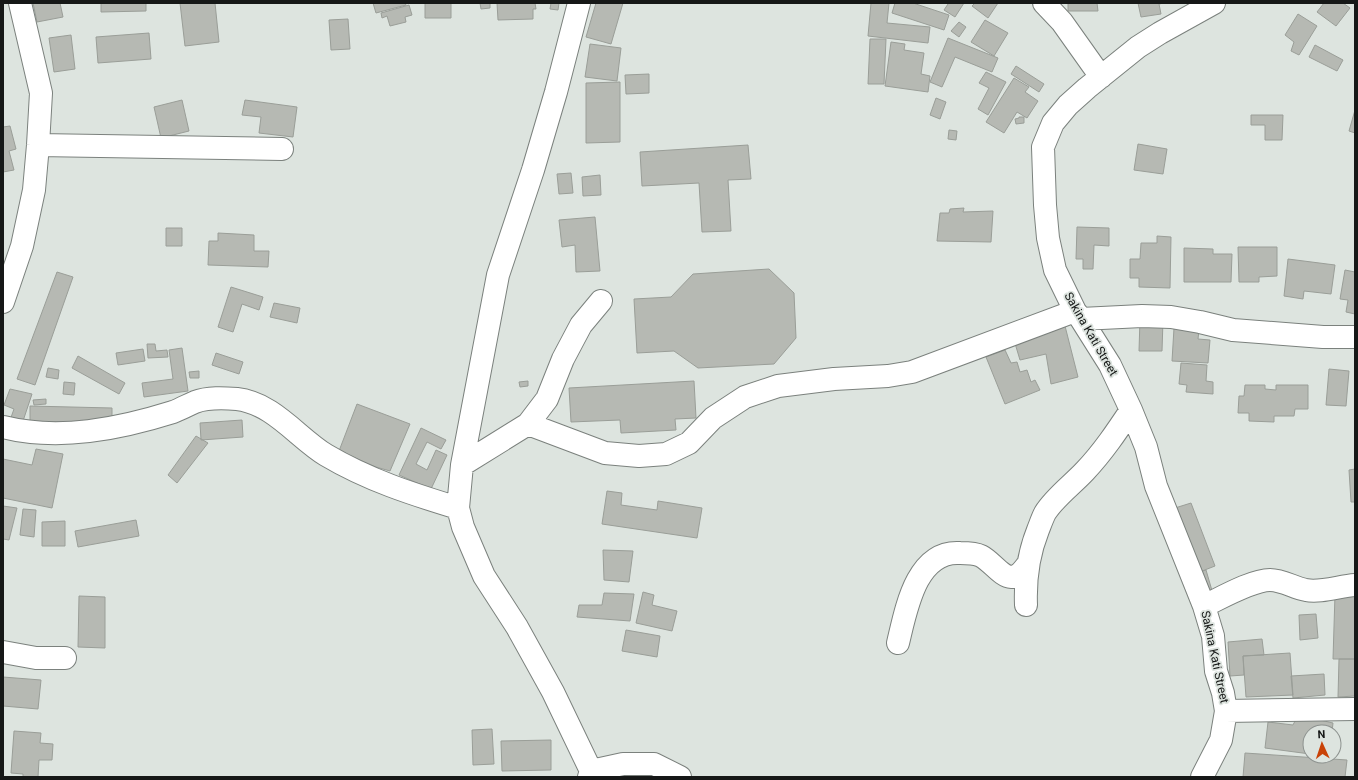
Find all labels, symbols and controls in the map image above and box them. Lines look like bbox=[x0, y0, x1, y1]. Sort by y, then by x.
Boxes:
street label: Sakina Kati Street bbox=[1061, 290, 1121, 378]
street label: Sakina Kati Street bbox=[1198, 609, 1232, 705]
north arrow bbox=[1302, 724, 1342, 764]
text: N bbox=[1317, 728, 1326, 741]

